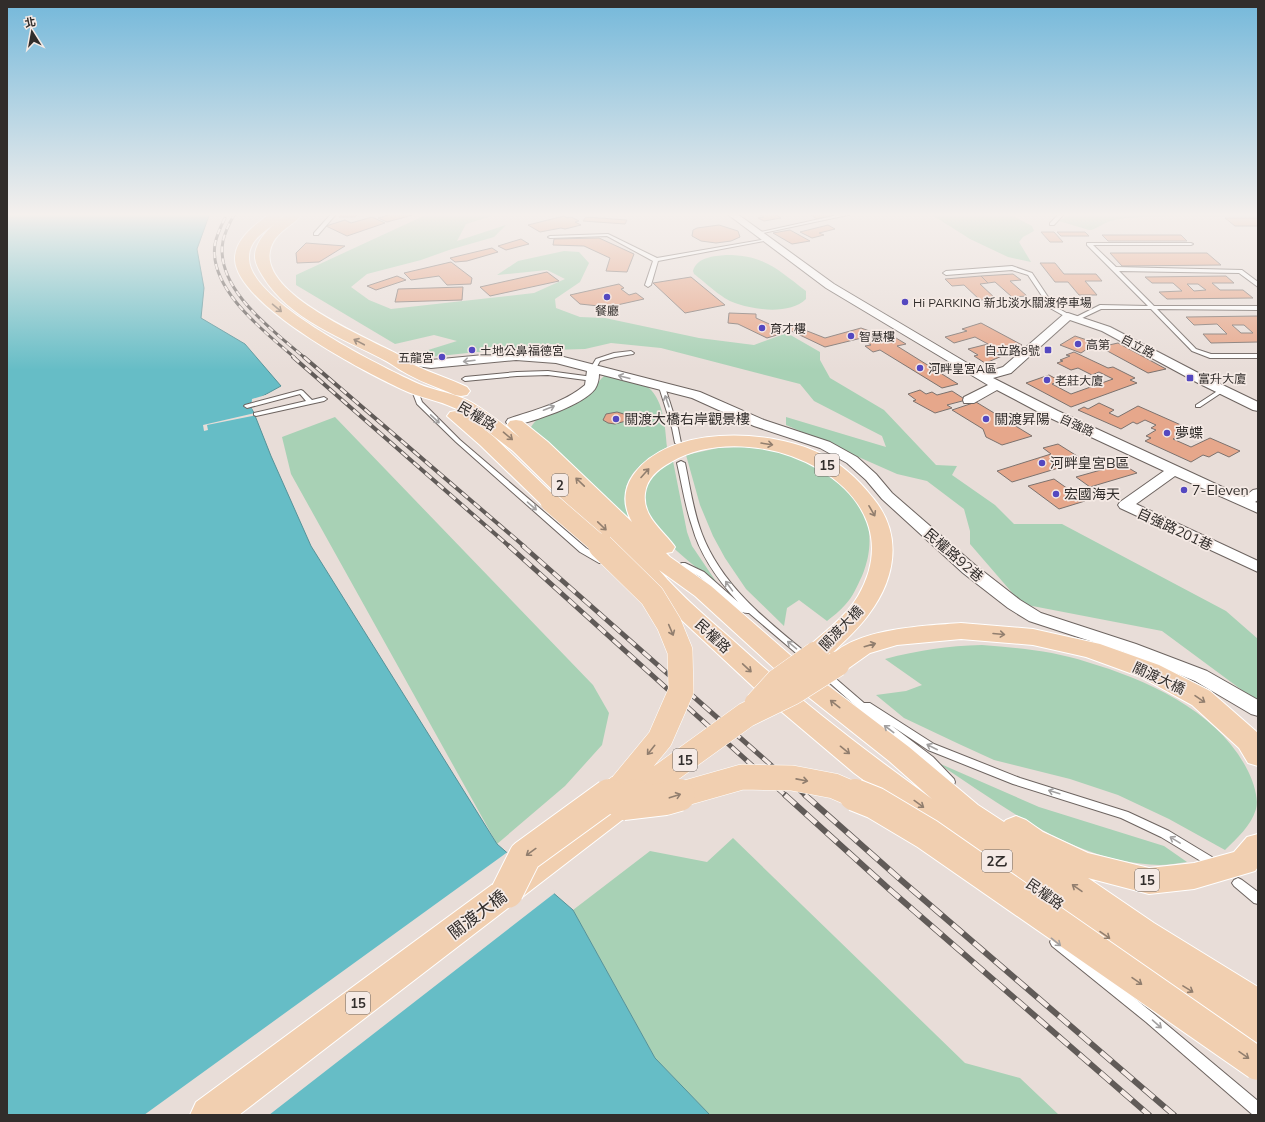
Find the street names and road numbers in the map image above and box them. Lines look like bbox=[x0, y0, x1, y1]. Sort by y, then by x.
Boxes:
street label: 自立路 bbox=[1119, 331, 1157, 361]
street label: 民權路 bbox=[454, 397, 500, 435]
street label: 自強路 bbox=[1058, 411, 1096, 439]
road number: 15 bbox=[815, 454, 839, 476]
road number: 2 bbox=[552, 474, 568, 496]
street label: 自強路201巷 bbox=[1134, 504, 1216, 554]
street label: 民權路92巷 bbox=[921, 524, 987, 586]
street label: 關渡大橋 bbox=[815, 602, 867, 654]
street label: 民權路 bbox=[692, 615, 734, 657]
street label: 關渡大橋 bbox=[1130, 658, 1188, 698]
road number: 15 bbox=[673, 749, 697, 771]
road number: 2乙 bbox=[982, 850, 1012, 872]
road number: 15 bbox=[1135, 869, 1159, 891]
street label: 民權路 bbox=[1023, 875, 1067, 913]
street label: 關渡大橋 bbox=[444, 885, 510, 943]
road number: 15 bbox=[346, 992, 370, 1014]

